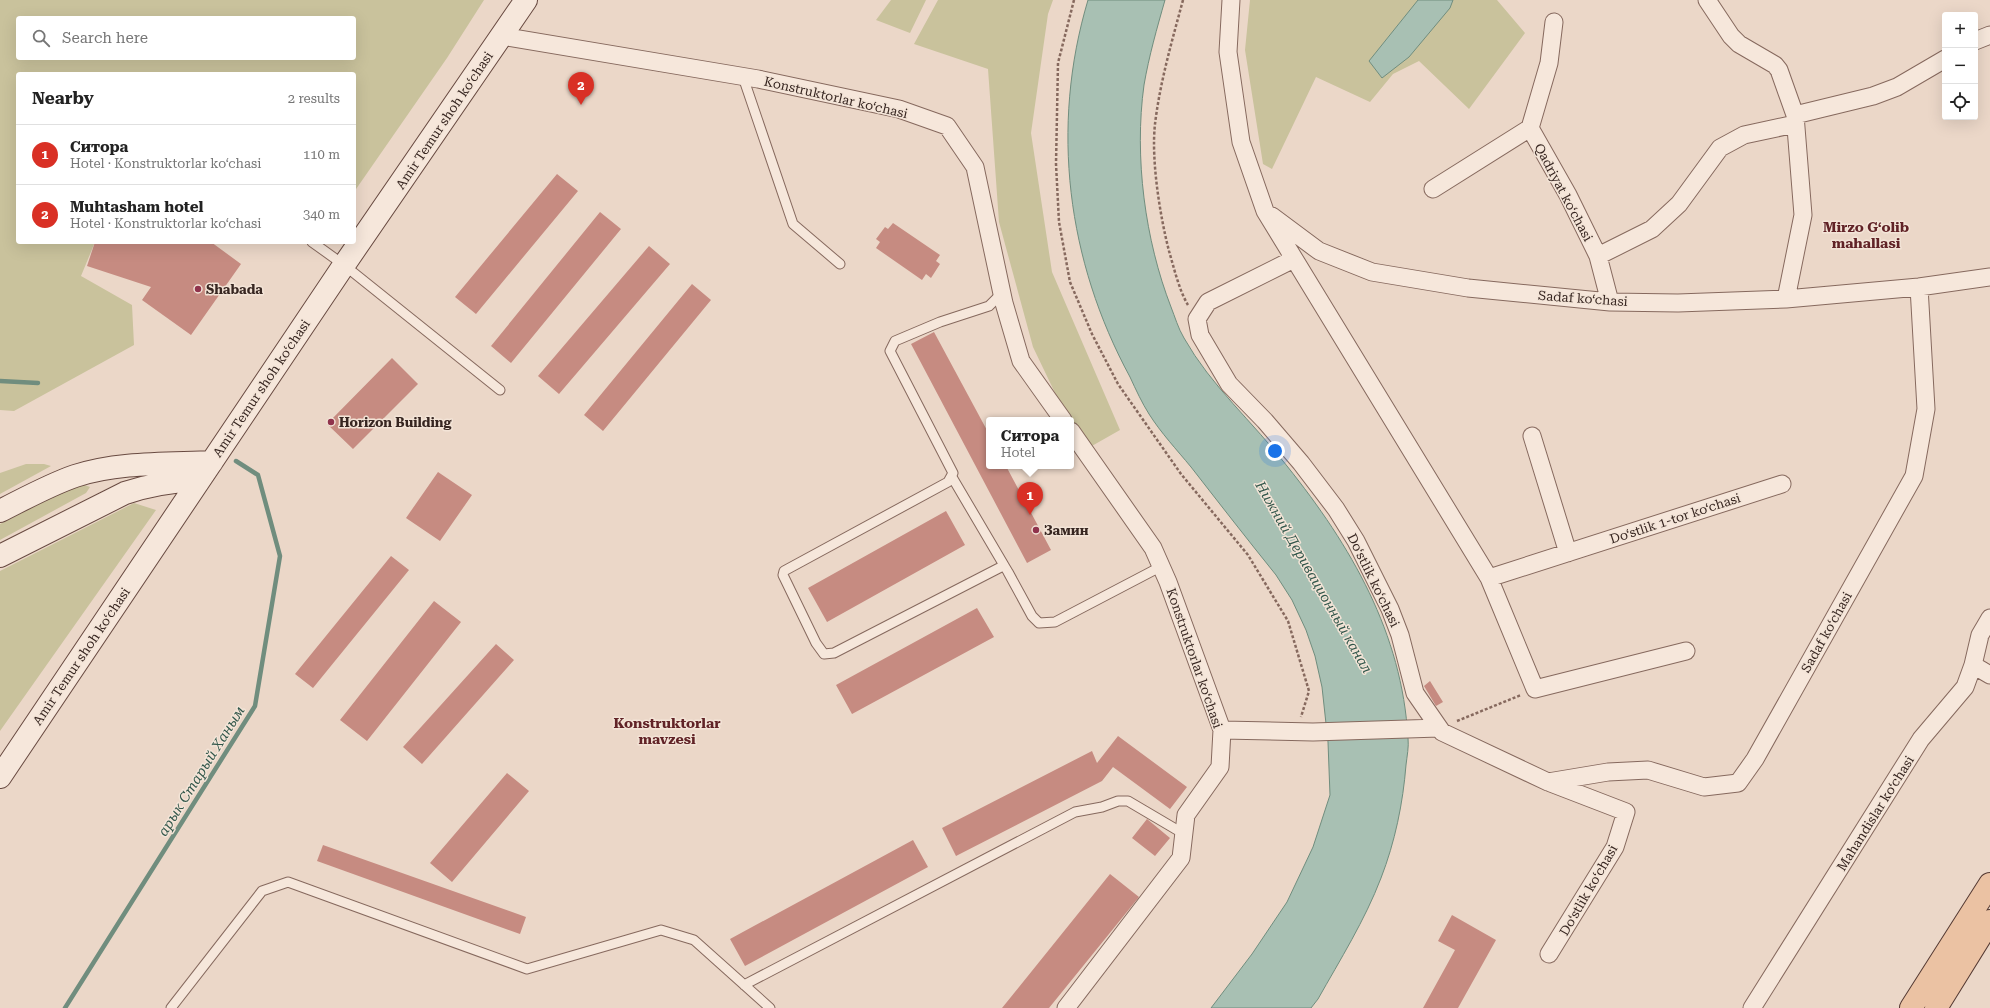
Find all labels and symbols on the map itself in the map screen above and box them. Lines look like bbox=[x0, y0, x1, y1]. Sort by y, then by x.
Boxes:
street label: Amir Temur shoh ko‘chasi bbox=[393, 49, 496, 192]
pin: 2 bbox=[568, 72, 594, 105]
street label: Konstruktorlar ko‘chasi bbox=[763, 74, 909, 121]
street label: Qadriyat ko‘chasi bbox=[1531, 141, 1596, 244]
district label: Mirzo Gʻolib mahallasi bbox=[1823, 219, 1909, 251]
place label: Shabada bbox=[206, 282, 263, 297]
marker: Shabada bbox=[193, 284, 203, 294]
street label: Sadaf ko‘chasi bbox=[1538, 288, 1628, 309]
street label: Amir Temur shoh ko‘chasi bbox=[210, 317, 313, 460]
place label: Horizon Building bbox=[339, 415, 452, 430]
marker: Horizon Building bbox=[326, 417, 336, 427]
your location bbox=[1265, 441, 1285, 461]
water label: Нижний Деривационный канал bbox=[1252, 477, 1376, 676]
pin: 1 bbox=[1017, 482, 1043, 515]
street label: Do‘stlik 1-tor ko‘chasi bbox=[1608, 490, 1742, 547]
place label: Замин bbox=[1044, 523, 1089, 538]
marker: Замин bbox=[1031, 525, 1041, 535]
street label: Do‘stlik ko‘chasi bbox=[1344, 531, 1403, 629]
street label: Amir Temur shoh ko‘chasi bbox=[30, 585, 133, 728]
street label: Konstruktorlar ko‘chasi bbox=[1163, 586, 1226, 730]
street label: Sadaf ko‘chasi bbox=[1798, 589, 1855, 675]
water label: арык Старый Ханым bbox=[154, 703, 248, 839]
district label: Konstruktorlar mavzesi bbox=[613, 715, 721, 747]
street label: Mahandislar ko‘chasi bbox=[1834, 753, 1917, 873]
street label: Do‘stlik ko‘chasi bbox=[1556, 842, 1620, 938]

